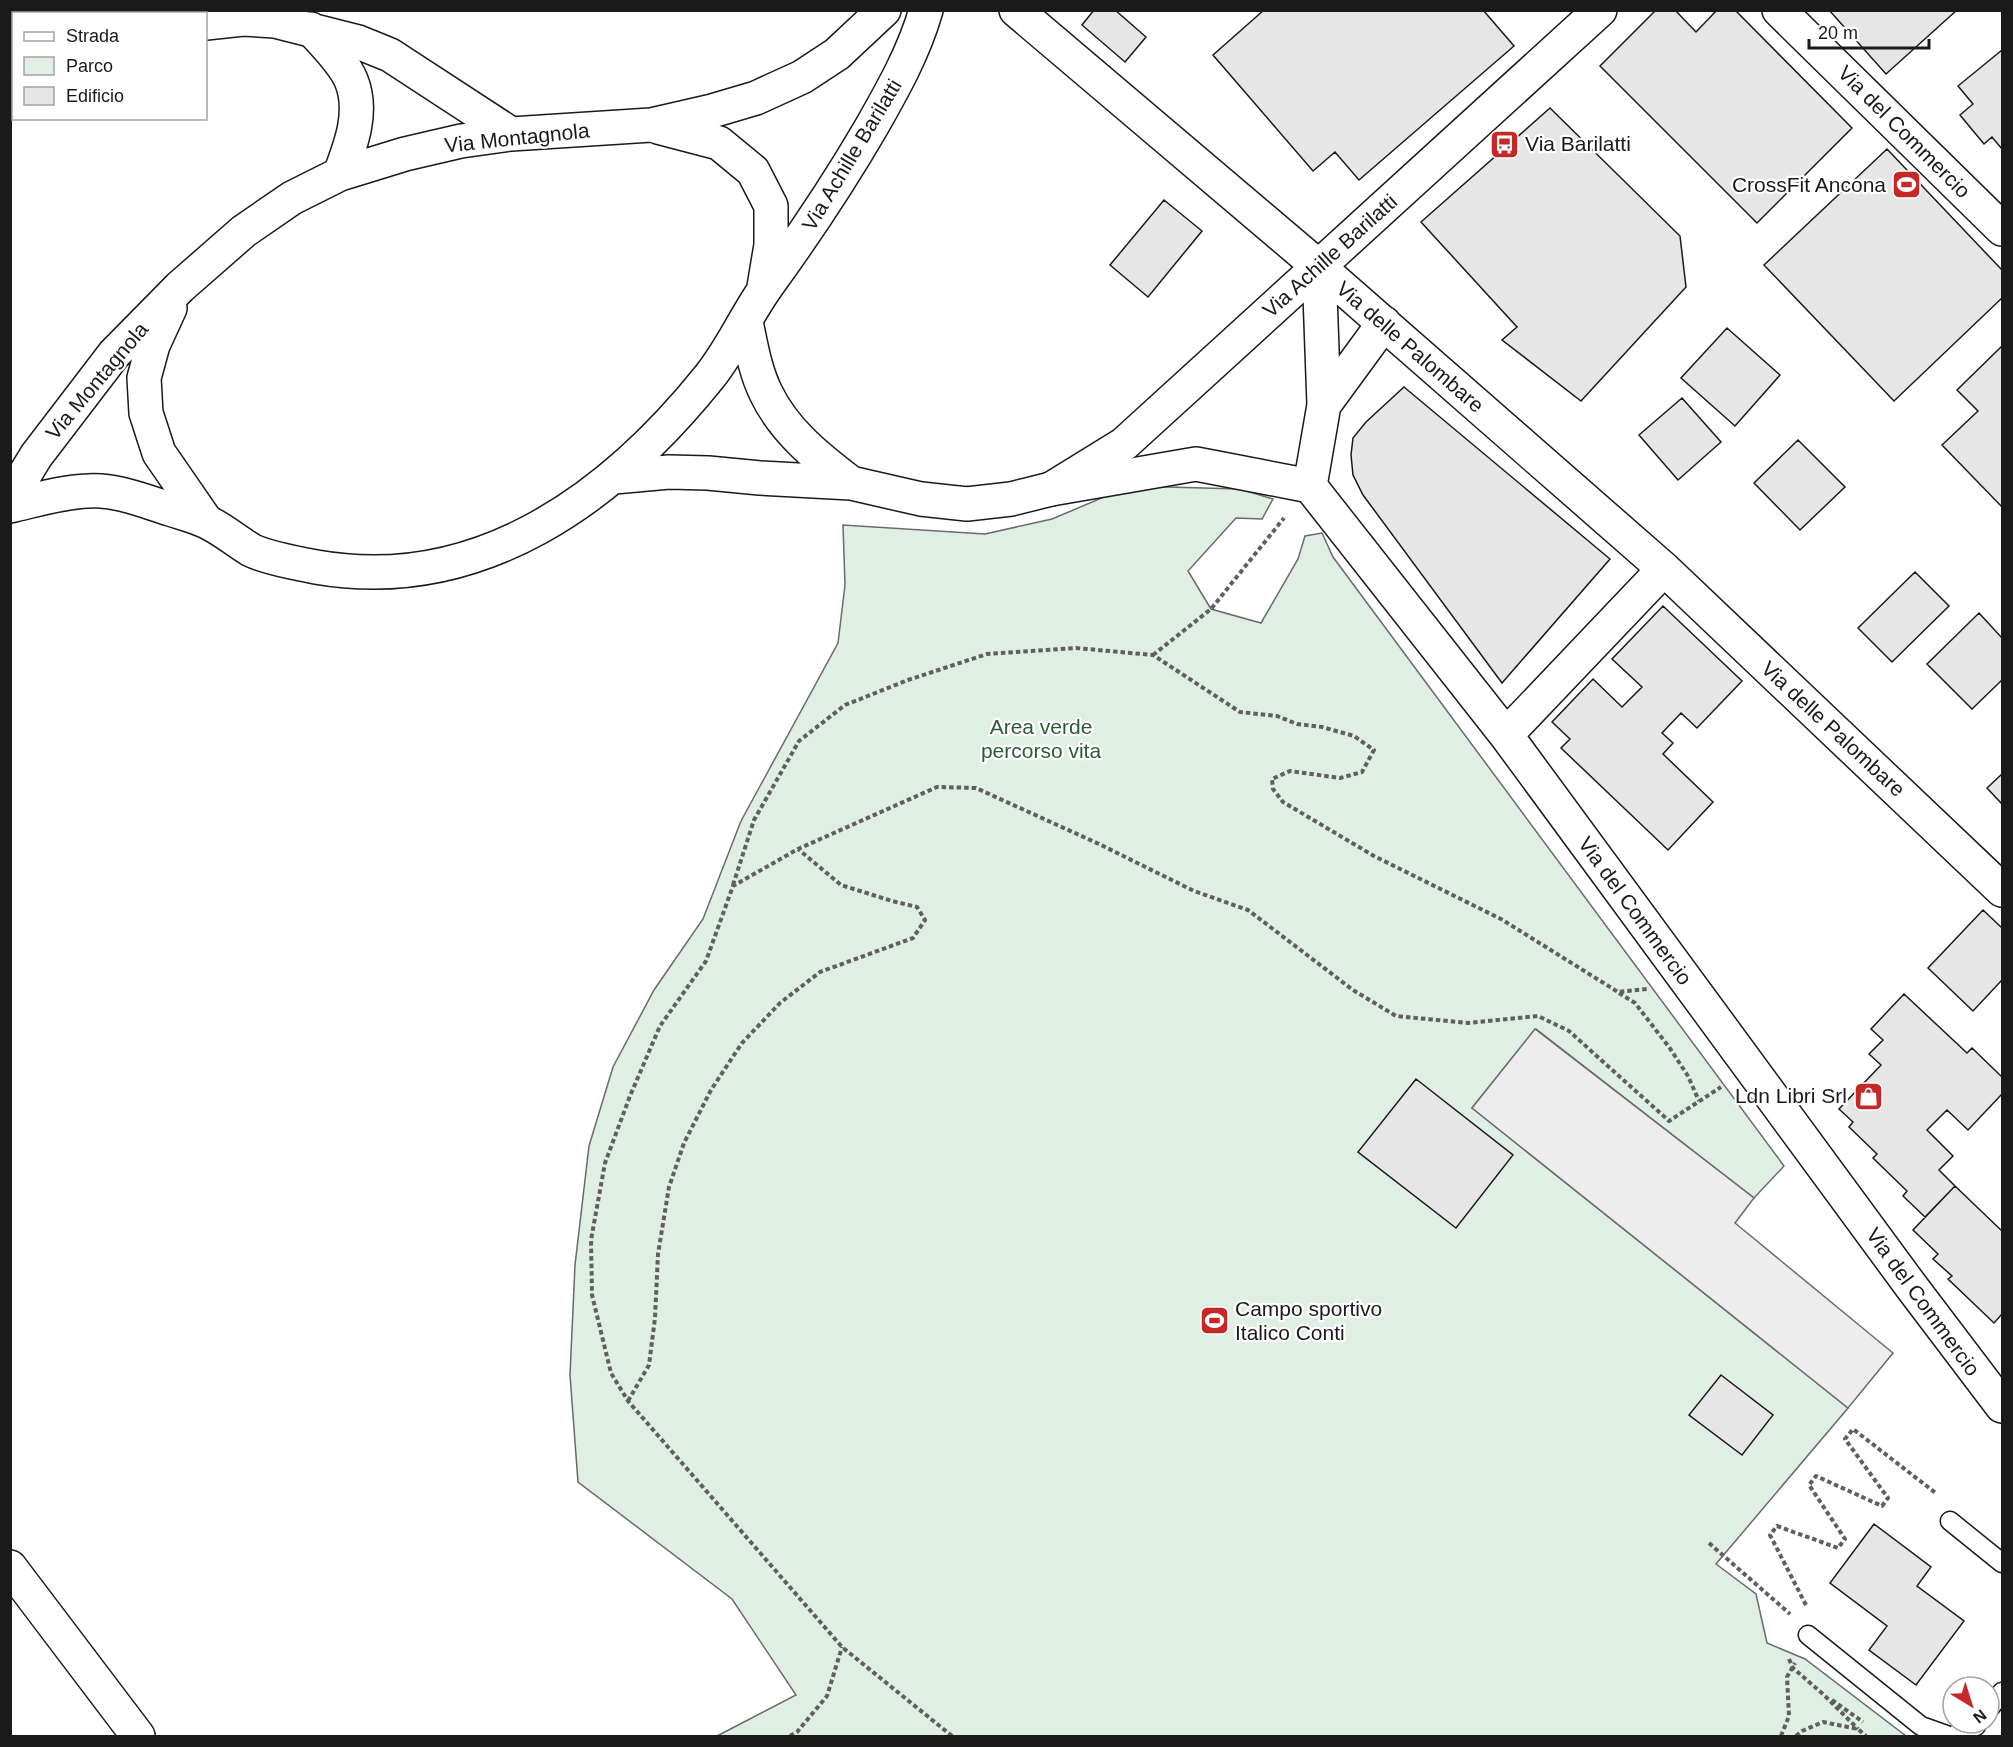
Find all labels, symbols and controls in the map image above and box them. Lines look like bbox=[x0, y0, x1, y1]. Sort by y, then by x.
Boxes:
legend bbox=[12, 12, 207, 120]
scale bar bbox=[1809, 12, 1929, 50]
text: 20 m bbox=[1818, 23, 1858, 43]
text: Strada bbox=[66, 26, 120, 46]
text: Parco bbox=[66, 56, 113, 76]
street label: Via del Commercio bbox=[1834, 61, 1975, 202]
street label: Via Achille Barilatti bbox=[797, 75, 906, 235]
text: Edificio bbox=[66, 86, 124, 106]
street label: Via Montagnola bbox=[443, 118, 591, 157]
bus stop icon: Via Barilatti bbox=[1488, 128, 1520, 160]
place label: Via Barilatti bbox=[1525, 132, 1631, 155]
sports icon: CrossFit Ancona bbox=[1891, 169, 1923, 201]
place label: CrossFit Ancona bbox=[1732, 173, 1886, 196]
street label: Via Achille Barilatti bbox=[1258, 189, 1401, 322]
street label: Via delle Palombare bbox=[1332, 276, 1489, 417]
street label: Via Montagnola bbox=[41, 317, 152, 444]
street label: Via delle Palombare bbox=[1757, 656, 1910, 801]
park label: Area verde percorso vita bbox=[981, 715, 1101, 762]
street label: Via del Commercio bbox=[1574, 832, 1697, 989]
shop icon: Ldn Libri Srl bbox=[1852, 1080, 1884, 1112]
place label: Ldn Libri Srl bbox=[1735, 1084, 1847, 1107]
street label: Via del Commercio bbox=[1862, 1223, 1985, 1380]
place label: Campo sportivo Italico Conti bbox=[1235, 1297, 1382, 1344]
sports icon: Campo sportivo Italico Conti bbox=[1198, 1305, 1230, 1337]
north arrow bbox=[1941, 1675, 2001, 1735]
text: N bbox=[1970, 1706, 1990, 1727]

